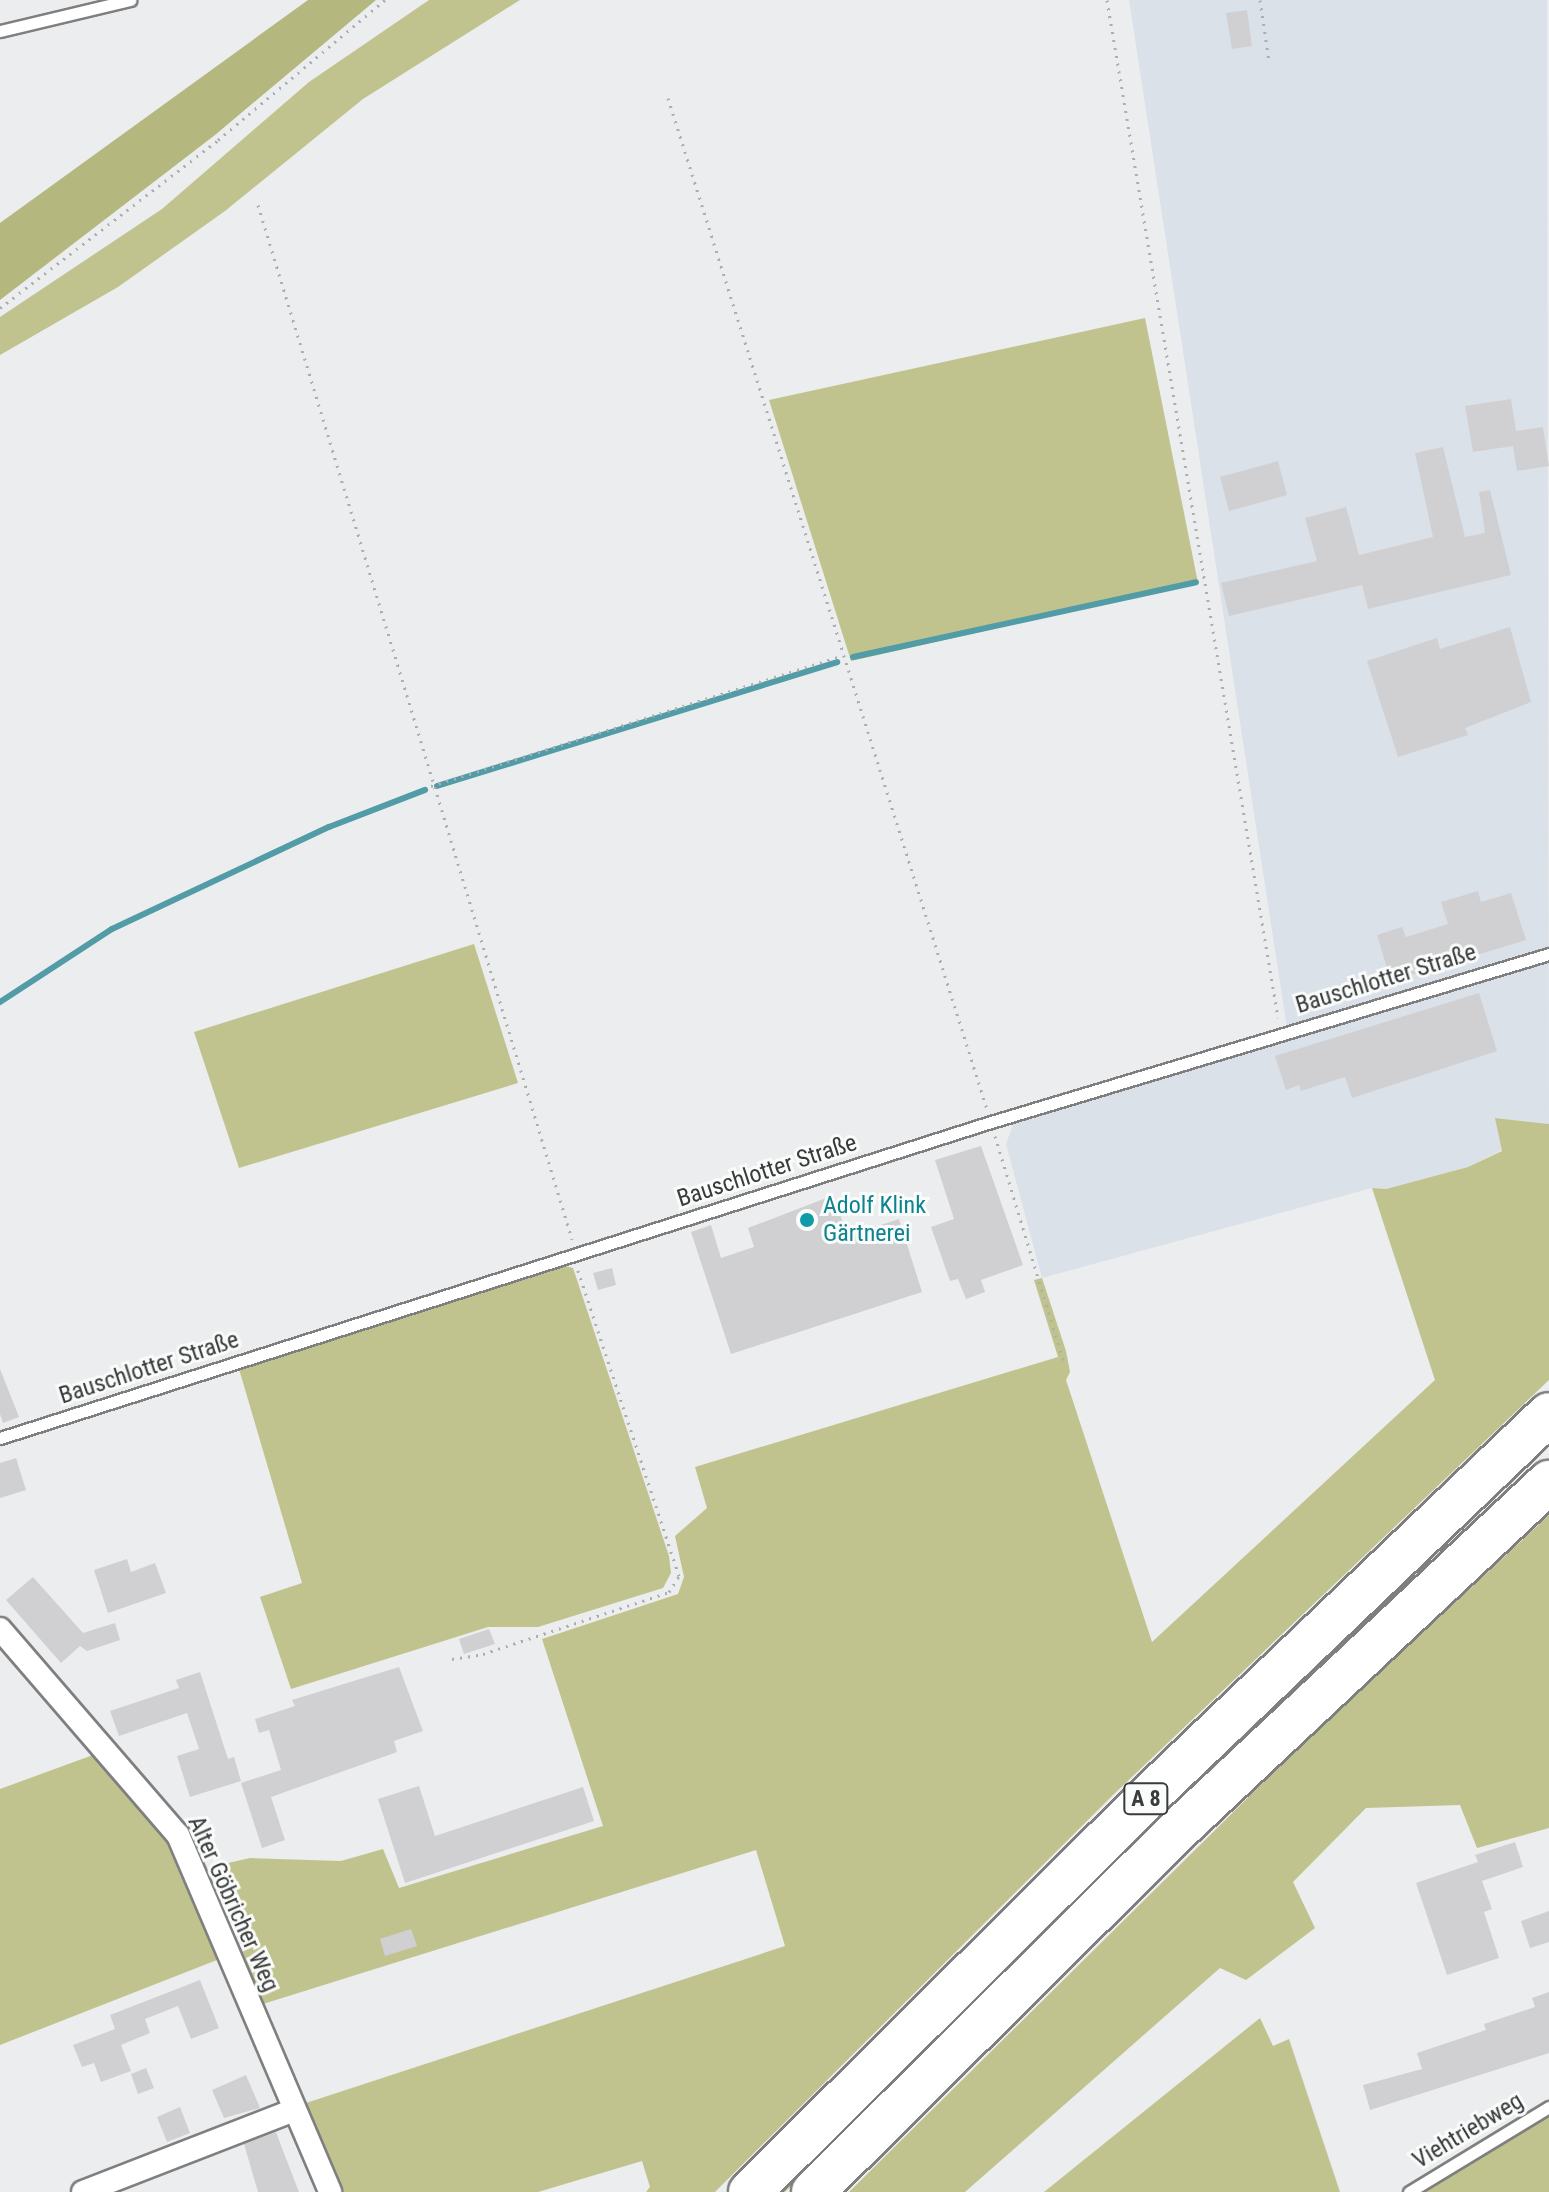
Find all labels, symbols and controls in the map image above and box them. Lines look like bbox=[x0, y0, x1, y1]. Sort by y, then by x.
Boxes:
street label: Bauschlotter Straße bbox=[1292, 938, 1480, 1020]
street label: Bauschlotter Straße bbox=[673, 1128, 861, 1214]
place label: Adolf Klink Gärtnerei bbox=[823, 1192, 926, 1248]
marker: Adolf Klink Gärtnerei bbox=[798, 1211, 816, 1229]
street label: Bauschlotter Straße bbox=[55, 1325, 243, 1411]
road number: A 8 bbox=[1122, 1781, 1170, 1817]
street label: Alter Göbricher Weg bbox=[181, 1812, 285, 1996]
street label: Viehtriebweg bbox=[1408, 2087, 1528, 2175]

